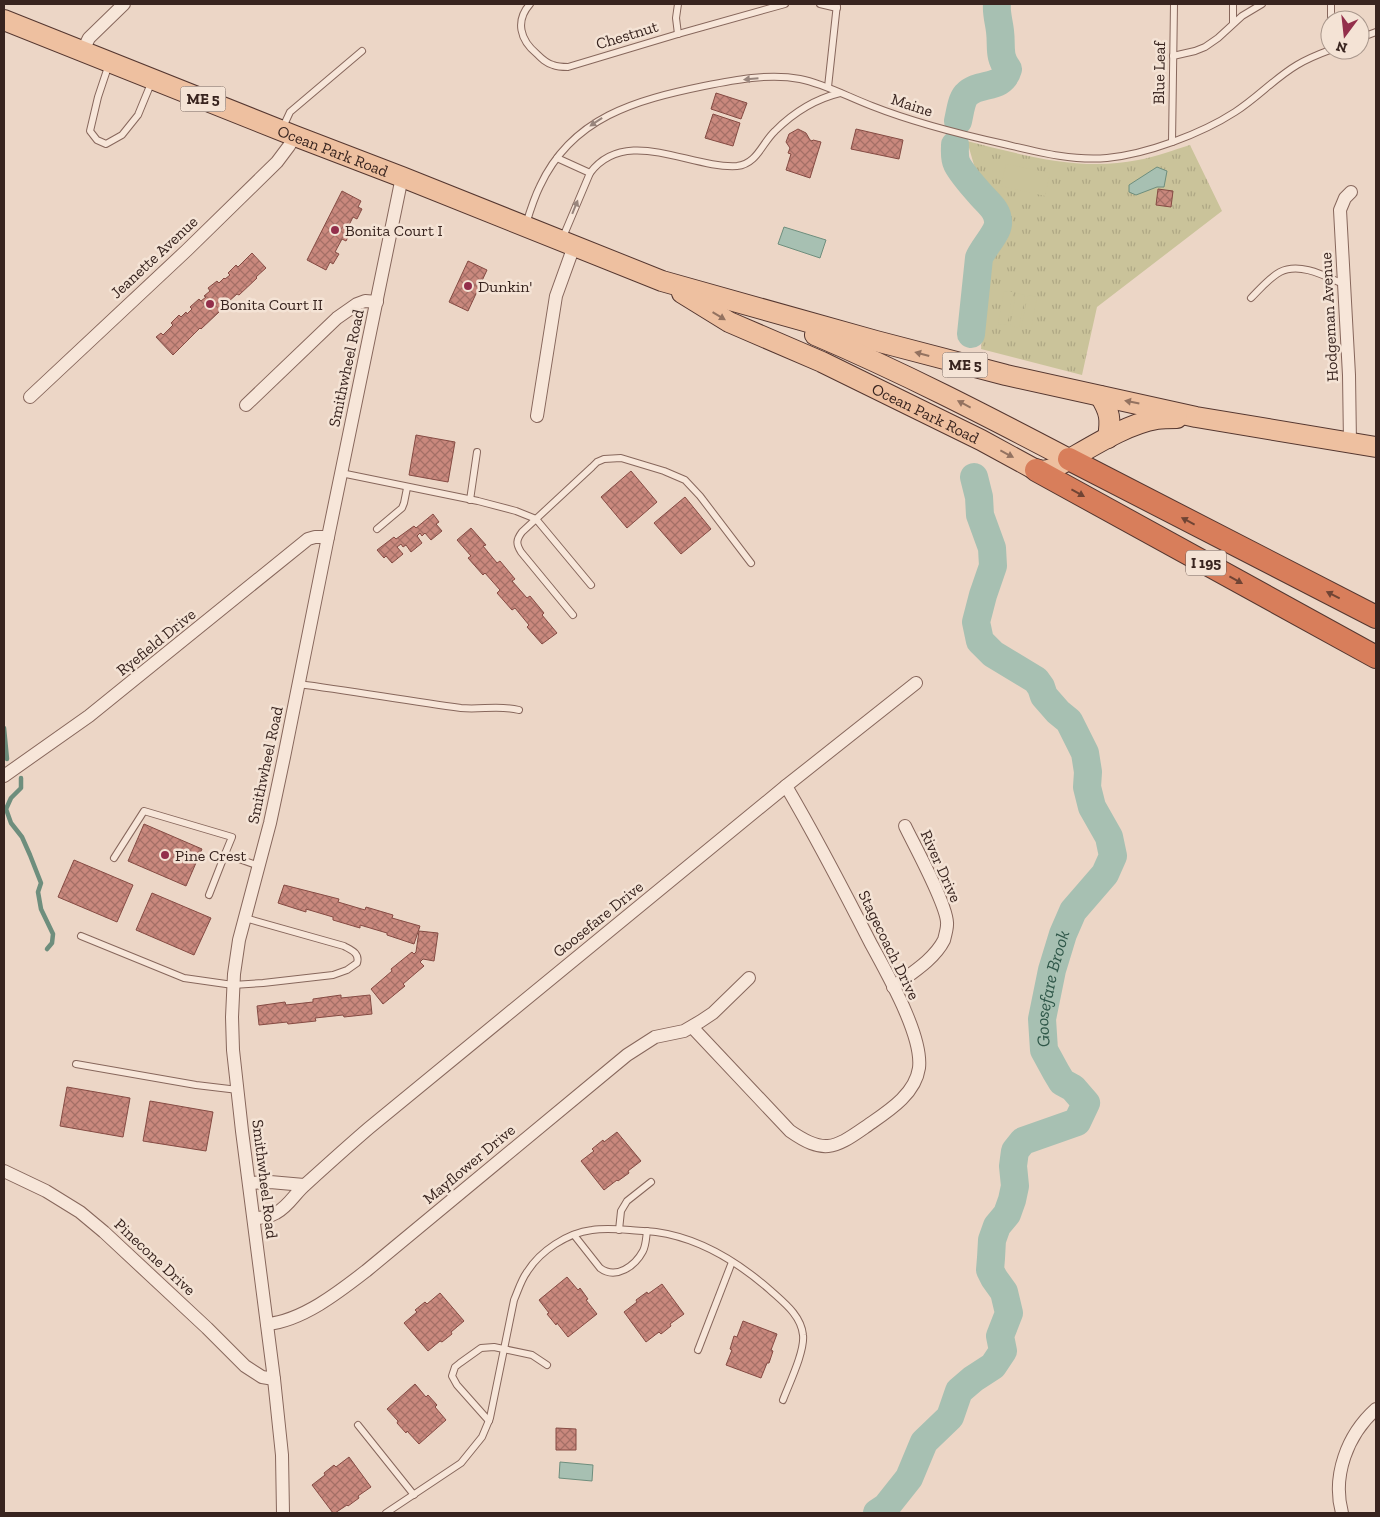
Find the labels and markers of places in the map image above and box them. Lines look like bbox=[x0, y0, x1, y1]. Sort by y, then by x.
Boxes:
place label: Bonita Court I bbox=[345, 221, 443, 240]
marker: Bonita Court I bbox=[329, 224, 341, 236]
place label: Dunkin' bbox=[478, 277, 532, 296]
marker: Dunkin' bbox=[462, 280, 474, 292]
place label: Bonita Court II bbox=[220, 295, 323, 314]
marker: Bonita Court II bbox=[204, 298, 216, 310]
place label: Pine Crest bbox=[175, 846, 247, 865]
marker: Pine Crest bbox=[159, 849, 171, 861]

